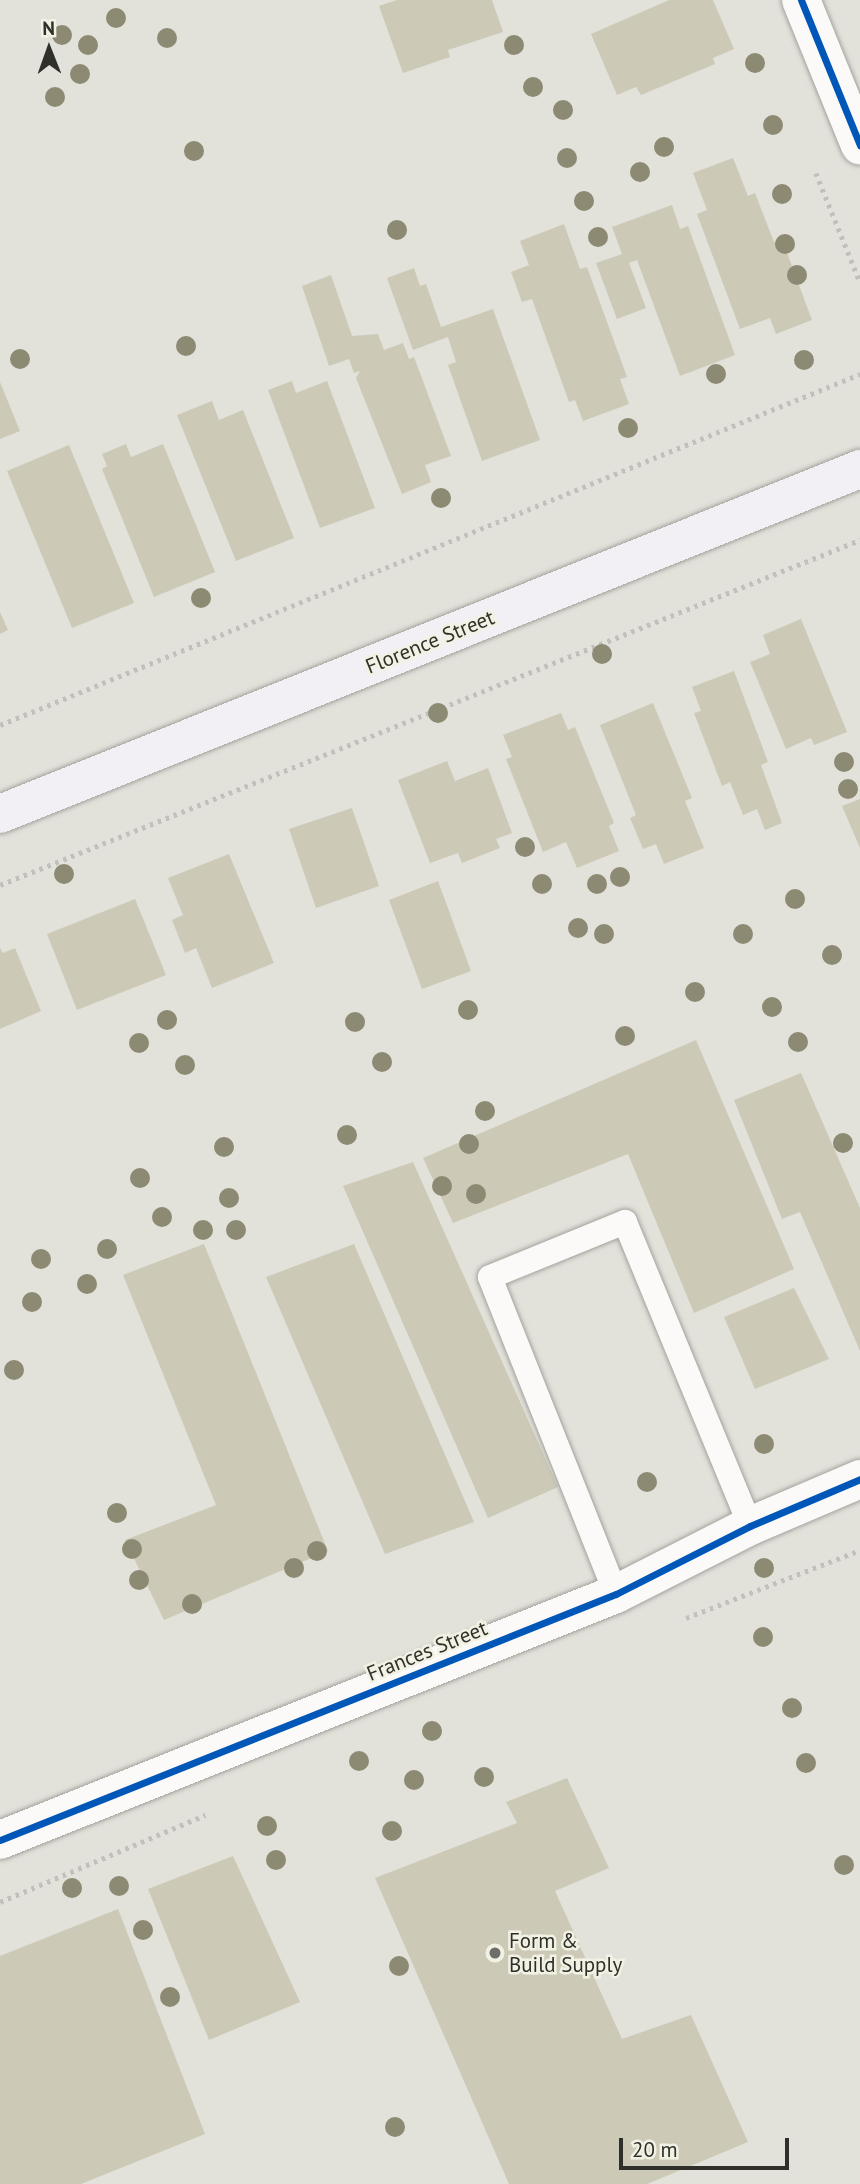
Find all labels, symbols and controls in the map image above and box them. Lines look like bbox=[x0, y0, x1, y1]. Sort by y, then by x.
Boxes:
north arrow bbox=[14, 14, 84, 84]
text: N bbox=[42, 16, 55, 40]
street label: Florence Street bbox=[362, 605, 498, 679]
street label: Frances Street bbox=[363, 1615, 491, 1687]
place label: Form & Build Supply bbox=[509, 1928, 622, 1978]
marker: Form & Build Supply bbox=[487, 1945, 503, 1961]
scale bar bbox=[622, 2124, 792, 2168]
text: 20 m bbox=[632, 2136, 678, 2163]

